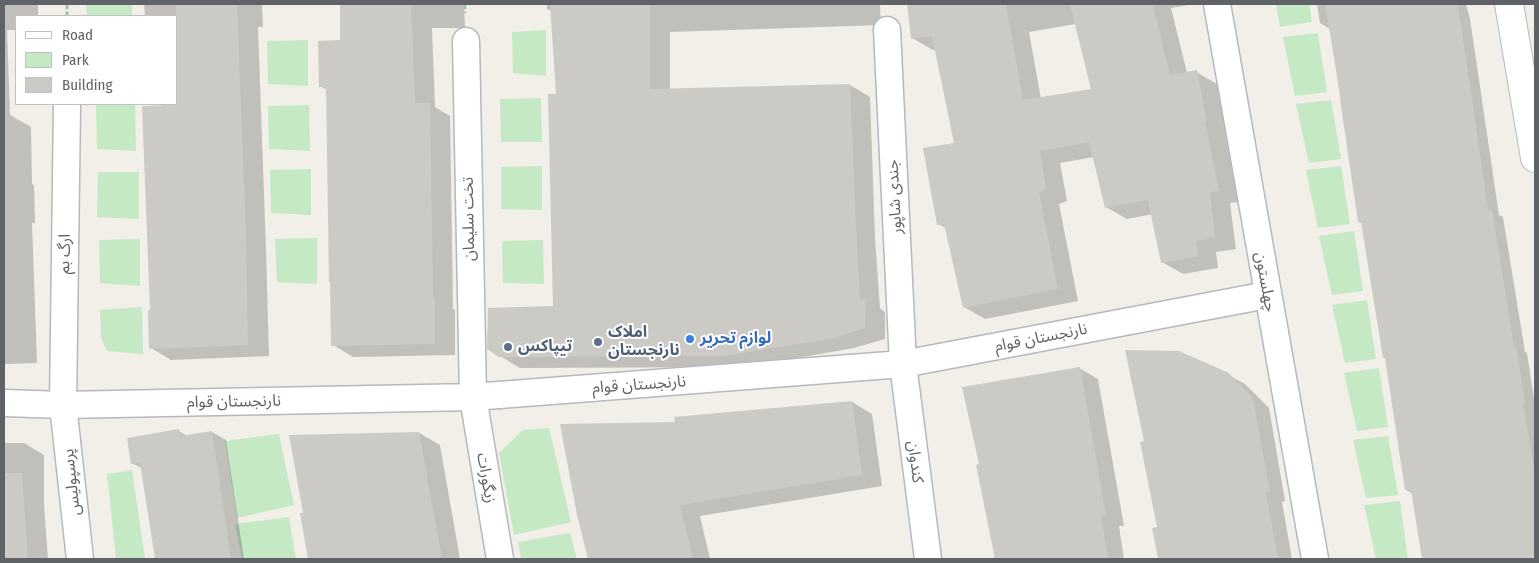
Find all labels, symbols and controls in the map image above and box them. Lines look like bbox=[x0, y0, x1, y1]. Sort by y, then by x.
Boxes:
legend bbox=[15, 15, 178, 105]
text: Road bbox=[62, 26, 93, 44]
text: Park bbox=[62, 51, 89, 69]
text: Building bbox=[62, 76, 113, 94]
street label: جندی شاپور bbox=[883, 159, 907, 235]
street label: تخت سلیمان bbox=[459, 177, 479, 261]
street label: ارگ بم bbox=[55, 234, 75, 274]
street label: چهلستون bbox=[1250, 251, 1280, 313]
street label: نارنجستان قوام bbox=[993, 320, 1089, 356]
place label: املاک نارنجستان bbox=[608, 323, 680, 361]
place label: لوازم تحریر bbox=[700, 329, 771, 349]
marker: لوازم تحریر bbox=[684, 333, 696, 345]
marker: املاک نارنجستان bbox=[592, 336, 604, 348]
place label: تیپاکس bbox=[518, 337, 572, 357]
marker: تیپاکس bbox=[502, 341, 514, 353]
street label: نارنجستان قوام bbox=[591, 372, 687, 398]
street label: نارنجستان قوام bbox=[187, 392, 281, 412]
street label: کندوان bbox=[903, 440, 927, 484]
street label: پرسپولیس bbox=[59, 448, 85, 516]
street label: زیگورات bbox=[472, 451, 500, 505]

